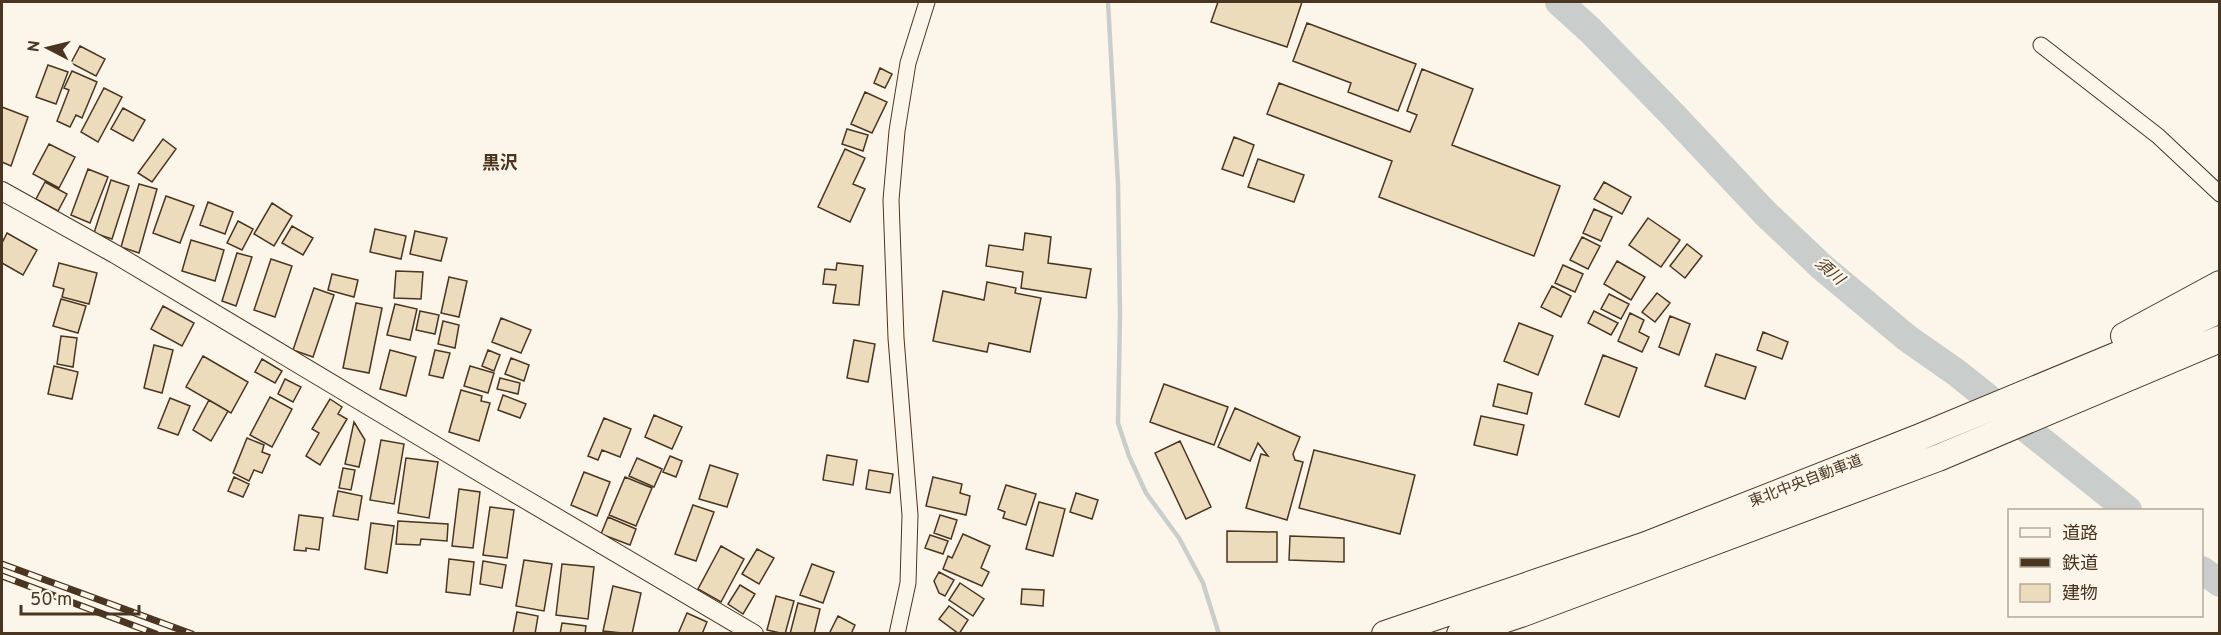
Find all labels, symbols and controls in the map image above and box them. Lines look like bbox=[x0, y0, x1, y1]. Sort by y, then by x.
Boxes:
north arrow bbox=[18, 18, 78, 78]
text: N bbox=[24, 39, 46, 53]
district label: 黒沢 bbox=[482, 153, 518, 176]
water label: 須川 bbox=[1810, 254, 1849, 291]
street label: 東北中央自動車道 bbox=[1746, 451, 1865, 512]
legend bbox=[2008, 509, 2203, 617]
text: 道路 bbox=[2062, 523, 2098, 546]
text: 鉄道 bbox=[2062, 553, 2098, 576]
scale bar bbox=[21, 578, 140, 616]
text: 建物 bbox=[2062, 583, 2098, 606]
text: 50 m bbox=[30, 589, 72, 612]

